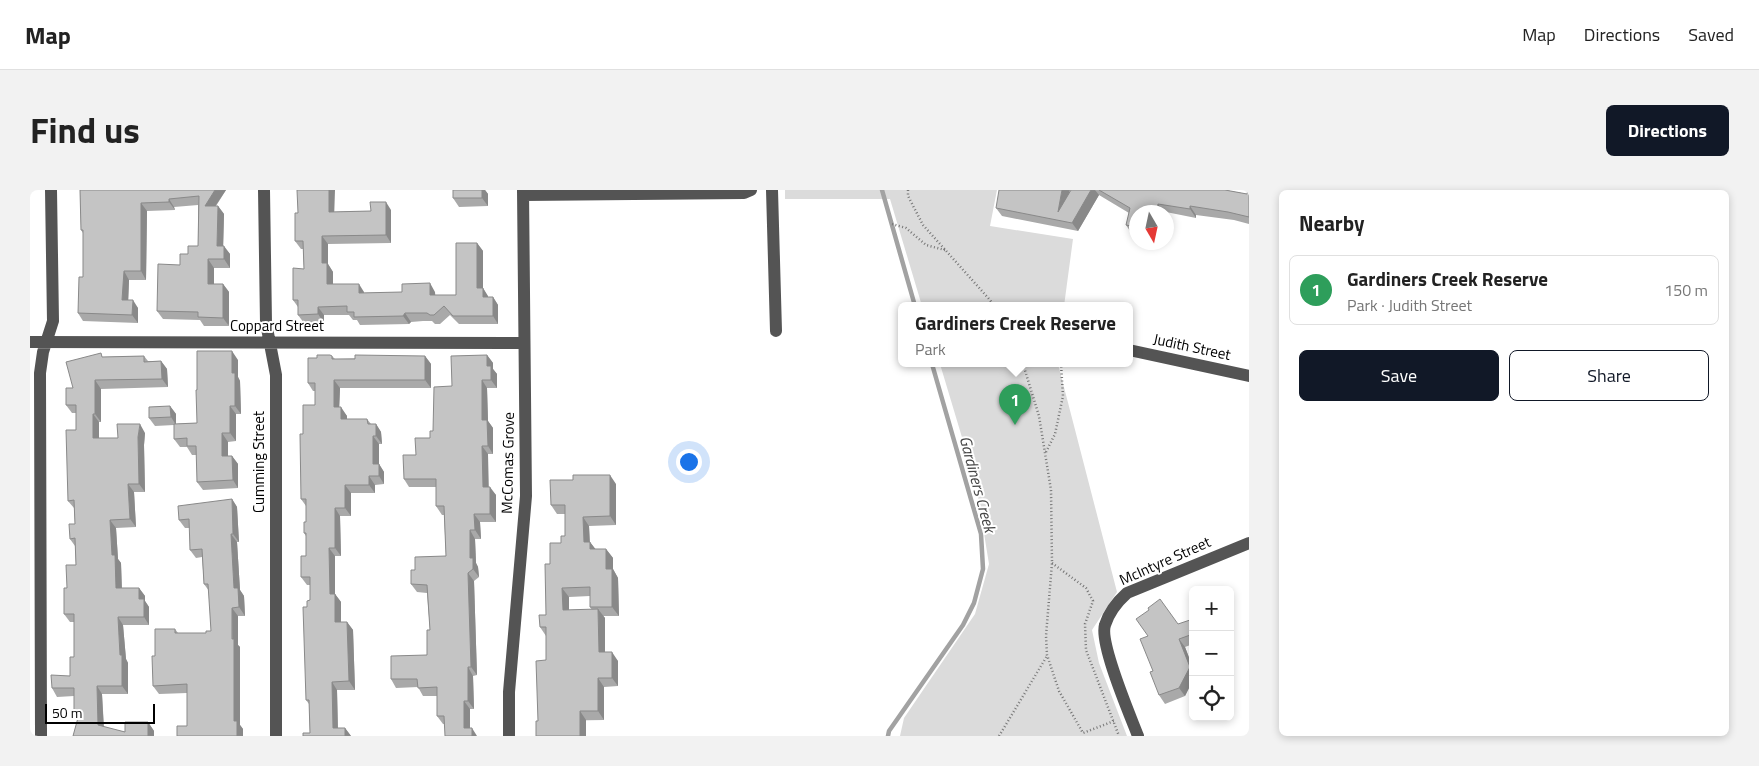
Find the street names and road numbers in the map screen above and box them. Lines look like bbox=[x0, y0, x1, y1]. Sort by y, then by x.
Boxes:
street label: Coppard Street bbox=[230, 314, 325, 337]
street label: Judith Street bbox=[1151, 327, 1234, 366]
street label: Cumming Street bbox=[247, 410, 270, 513]
street label: McComas Grove bbox=[495, 412, 520, 514]
street label: McIntyre Street bbox=[1115, 530, 1215, 591]

